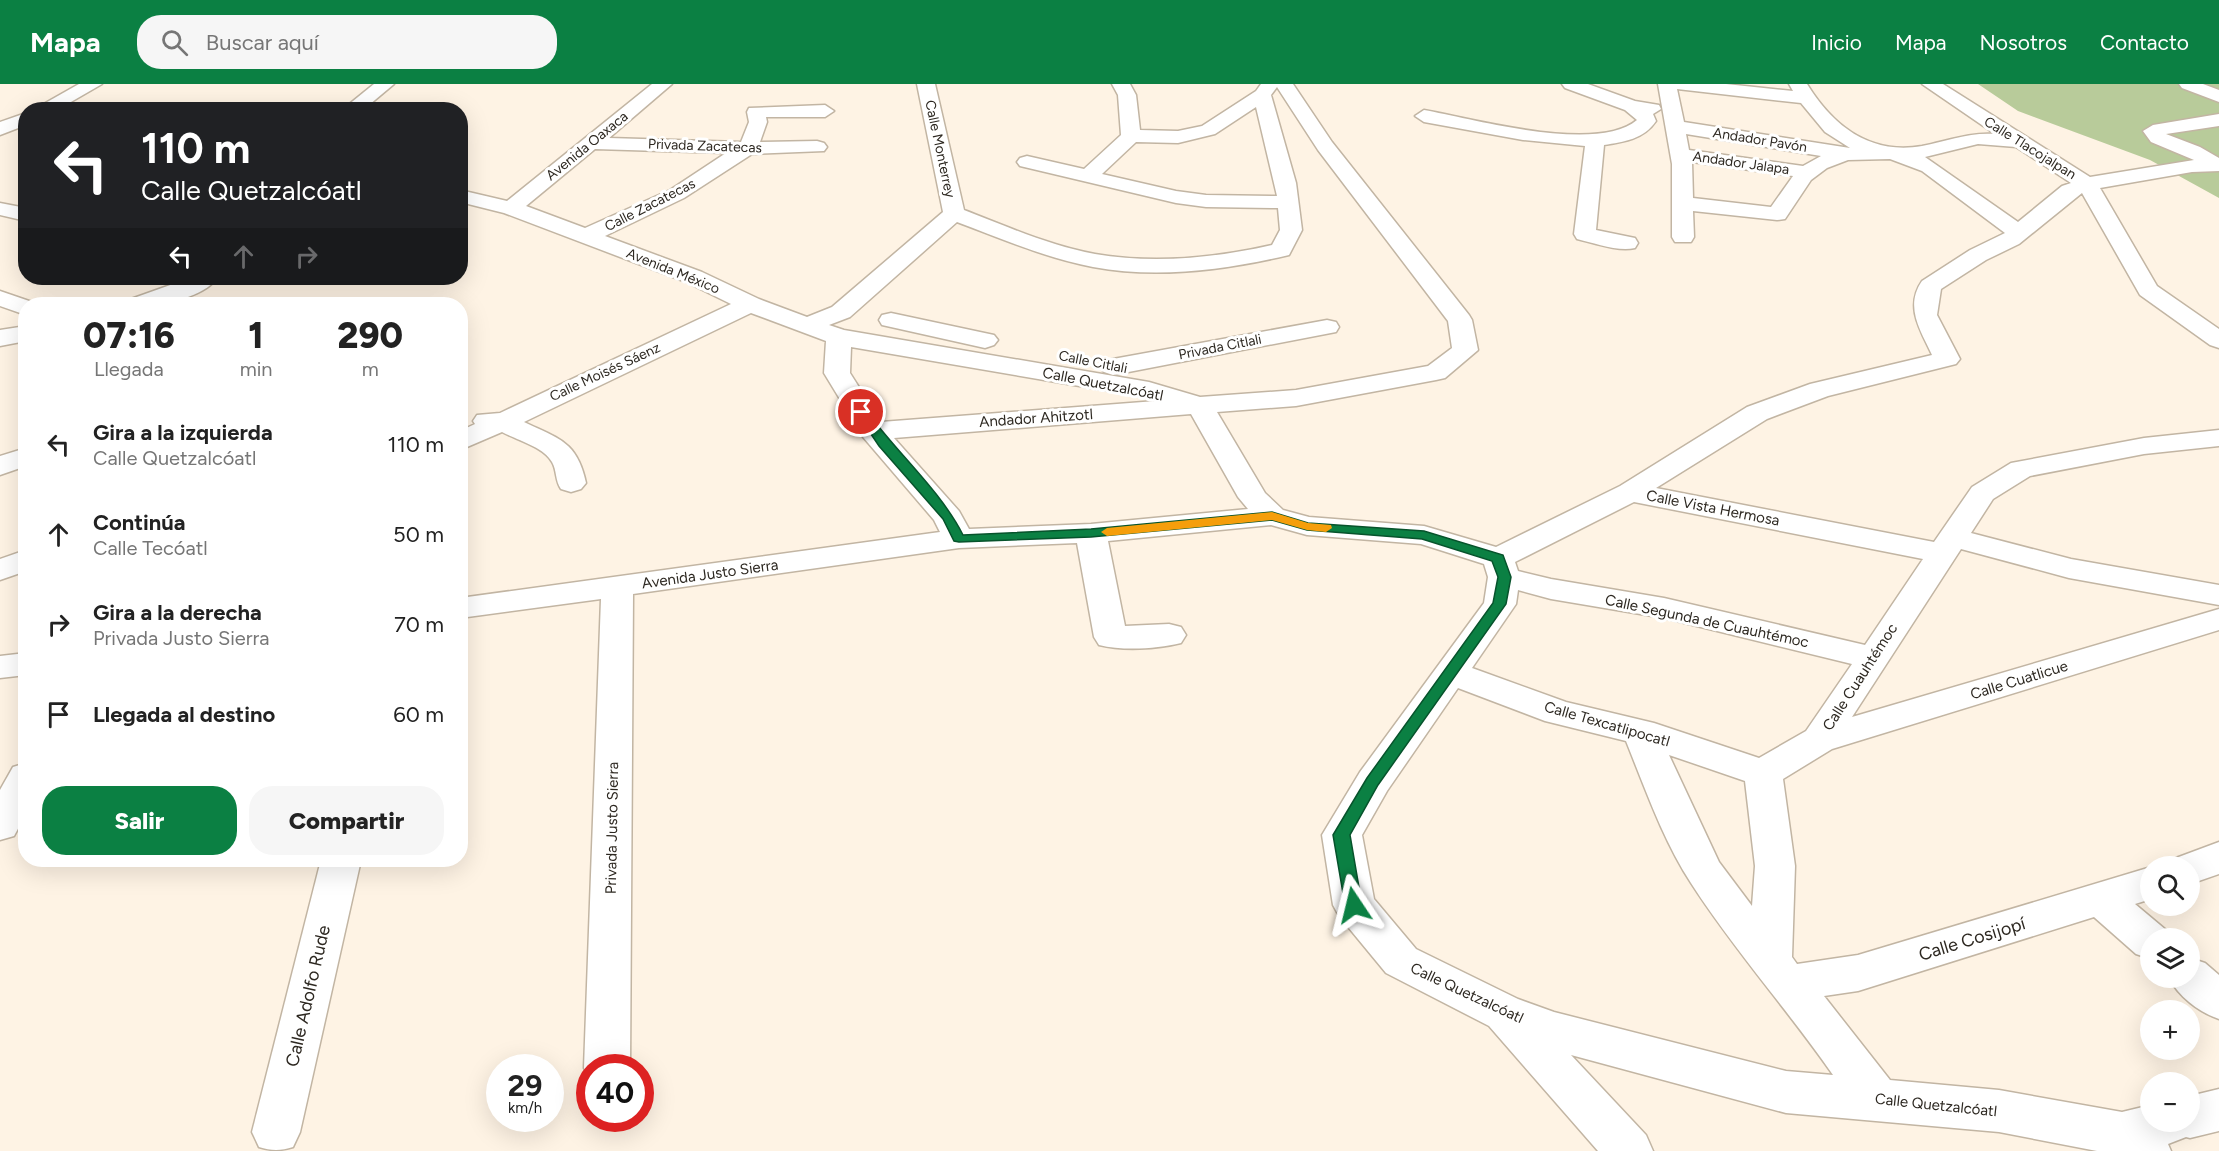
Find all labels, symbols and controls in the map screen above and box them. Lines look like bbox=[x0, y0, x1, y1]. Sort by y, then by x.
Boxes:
search box bbox=[137, 15, 557, 69]
text: Mapa bbox=[30, 25, 101, 59]
icon: search bbox=[158, 26, 191, 59]
text: Buscar aquí bbox=[206, 29, 319, 56]
text: Inicio bbox=[1811, 30, 1862, 55]
text: Mapa bbox=[1895, 30, 1947, 55]
text: Nosotros bbox=[1980, 30, 2067, 55]
text: Contacto bbox=[2100, 30, 2189, 55]
street label: Calle Monterrey bbox=[921, 99, 959, 200]
street label: Avenida Oaxaca bbox=[543, 108, 631, 184]
street label: Calle Tlacojalpan bbox=[1981, 113, 2079, 183]
text: 110 m bbox=[141, 123, 250, 174]
street label: Andador Pavón bbox=[1712, 124, 1809, 156]
icon: left bbox=[42, 126, 120, 204]
street label: Privada Zacatecas bbox=[648, 136, 762, 156]
street label: Andador Jalapa bbox=[1692, 148, 1790, 178]
text: Calle Quetzalcóatl bbox=[141, 174, 362, 207]
street label: Calle Zacatecas bbox=[602, 175, 698, 235]
icon: left bbox=[164, 240, 197, 273]
icon: ahead bbox=[227, 240, 260, 273]
icon: right bbox=[290, 240, 323, 273]
street label: Avenida México bbox=[624, 245, 722, 297]
text: 07:16 bbox=[83, 314, 175, 357]
text: 1 bbox=[248, 314, 264, 357]
text: 290 bbox=[337, 314, 403, 357]
street label: Privada Citlali bbox=[1177, 331, 1263, 363]
street label: Calle Moisés Sáenz bbox=[547, 339, 663, 405]
street label: Calle Citlali bbox=[1057, 347, 1129, 377]
text: Llegada bbox=[94, 357, 164, 381]
text: min bbox=[240, 357, 272, 381]
text: m bbox=[362, 357, 379, 381]
street label: Calle Quetzalcóatl bbox=[1041, 363, 1165, 405]
pin bbox=[835, 386, 886, 437]
icon: arrive bbox=[844, 395, 877, 428]
street label: Andador Ahitzotl bbox=[979, 405, 1093, 431]
text: Gira a la izquierda bbox=[93, 419, 273, 446]
icon: left bbox=[42, 428, 75, 461]
text: 110 m bbox=[388, 431, 444, 458]
text: Calle Quetzalcóatl bbox=[93, 446, 257, 470]
street label: Calle Vista Hermosa bbox=[1645, 486, 1781, 530]
text: Continúa bbox=[93, 509, 186, 536]
icon: ahead bbox=[42, 518, 75, 551]
text: 50 m bbox=[393, 521, 444, 548]
text: Calle Tecóatl bbox=[93, 536, 208, 560]
street label: Avenida Justo Sierra bbox=[641, 556, 779, 592]
street label: Calle Segunda de Cuauhtémoc bbox=[1604, 591, 1810, 651]
text: Gira a la derecha bbox=[93, 599, 262, 626]
icon: right bbox=[42, 608, 75, 641]
text: 70 m bbox=[394, 611, 444, 638]
street label: Calle Cuauhtémoc bbox=[1819, 620, 1901, 734]
text: Privada Justo Sierra bbox=[93, 626, 270, 650]
street label: Calle Cuatlicue bbox=[1968, 657, 2070, 703]
street label: Calle Texcatlipocatl bbox=[1542, 697, 1672, 751]
icon: arrive bbox=[42, 698, 75, 731]
text: Llegada al destino bbox=[93, 701, 275, 728]
text: 60 m bbox=[393, 701, 444, 728]
street label: Privada Justo Sierra bbox=[602, 762, 622, 894]
button: Salir bbox=[42, 786, 237, 855]
button: Compartir bbox=[249, 786, 444, 855]
map controls bbox=[2140, 856, 2200, 1132]
button: search bbox=[2140, 856, 2200, 916]
position arrow bbox=[1322, 873, 1386, 937]
street label: Calle Cosijopí bbox=[1916, 912, 2029, 966]
street label: Calle Adolfo Rude bbox=[281, 923, 335, 1069]
button: layers bbox=[2140, 928, 2200, 988]
street label: Calle Quetzalcóatl bbox=[1408, 959, 1526, 1027]
button: + bbox=[2140, 1000, 2200, 1060]
speed limit sign: 40 bbox=[576, 1054, 654, 1132]
text: 29 bbox=[508, 1067, 542, 1104]
button: − bbox=[2140, 1072, 2200, 1132]
street label: Calle Quetzalcóatl bbox=[1874, 1090, 1998, 1120]
text: km/h bbox=[508, 1099, 542, 1117]

